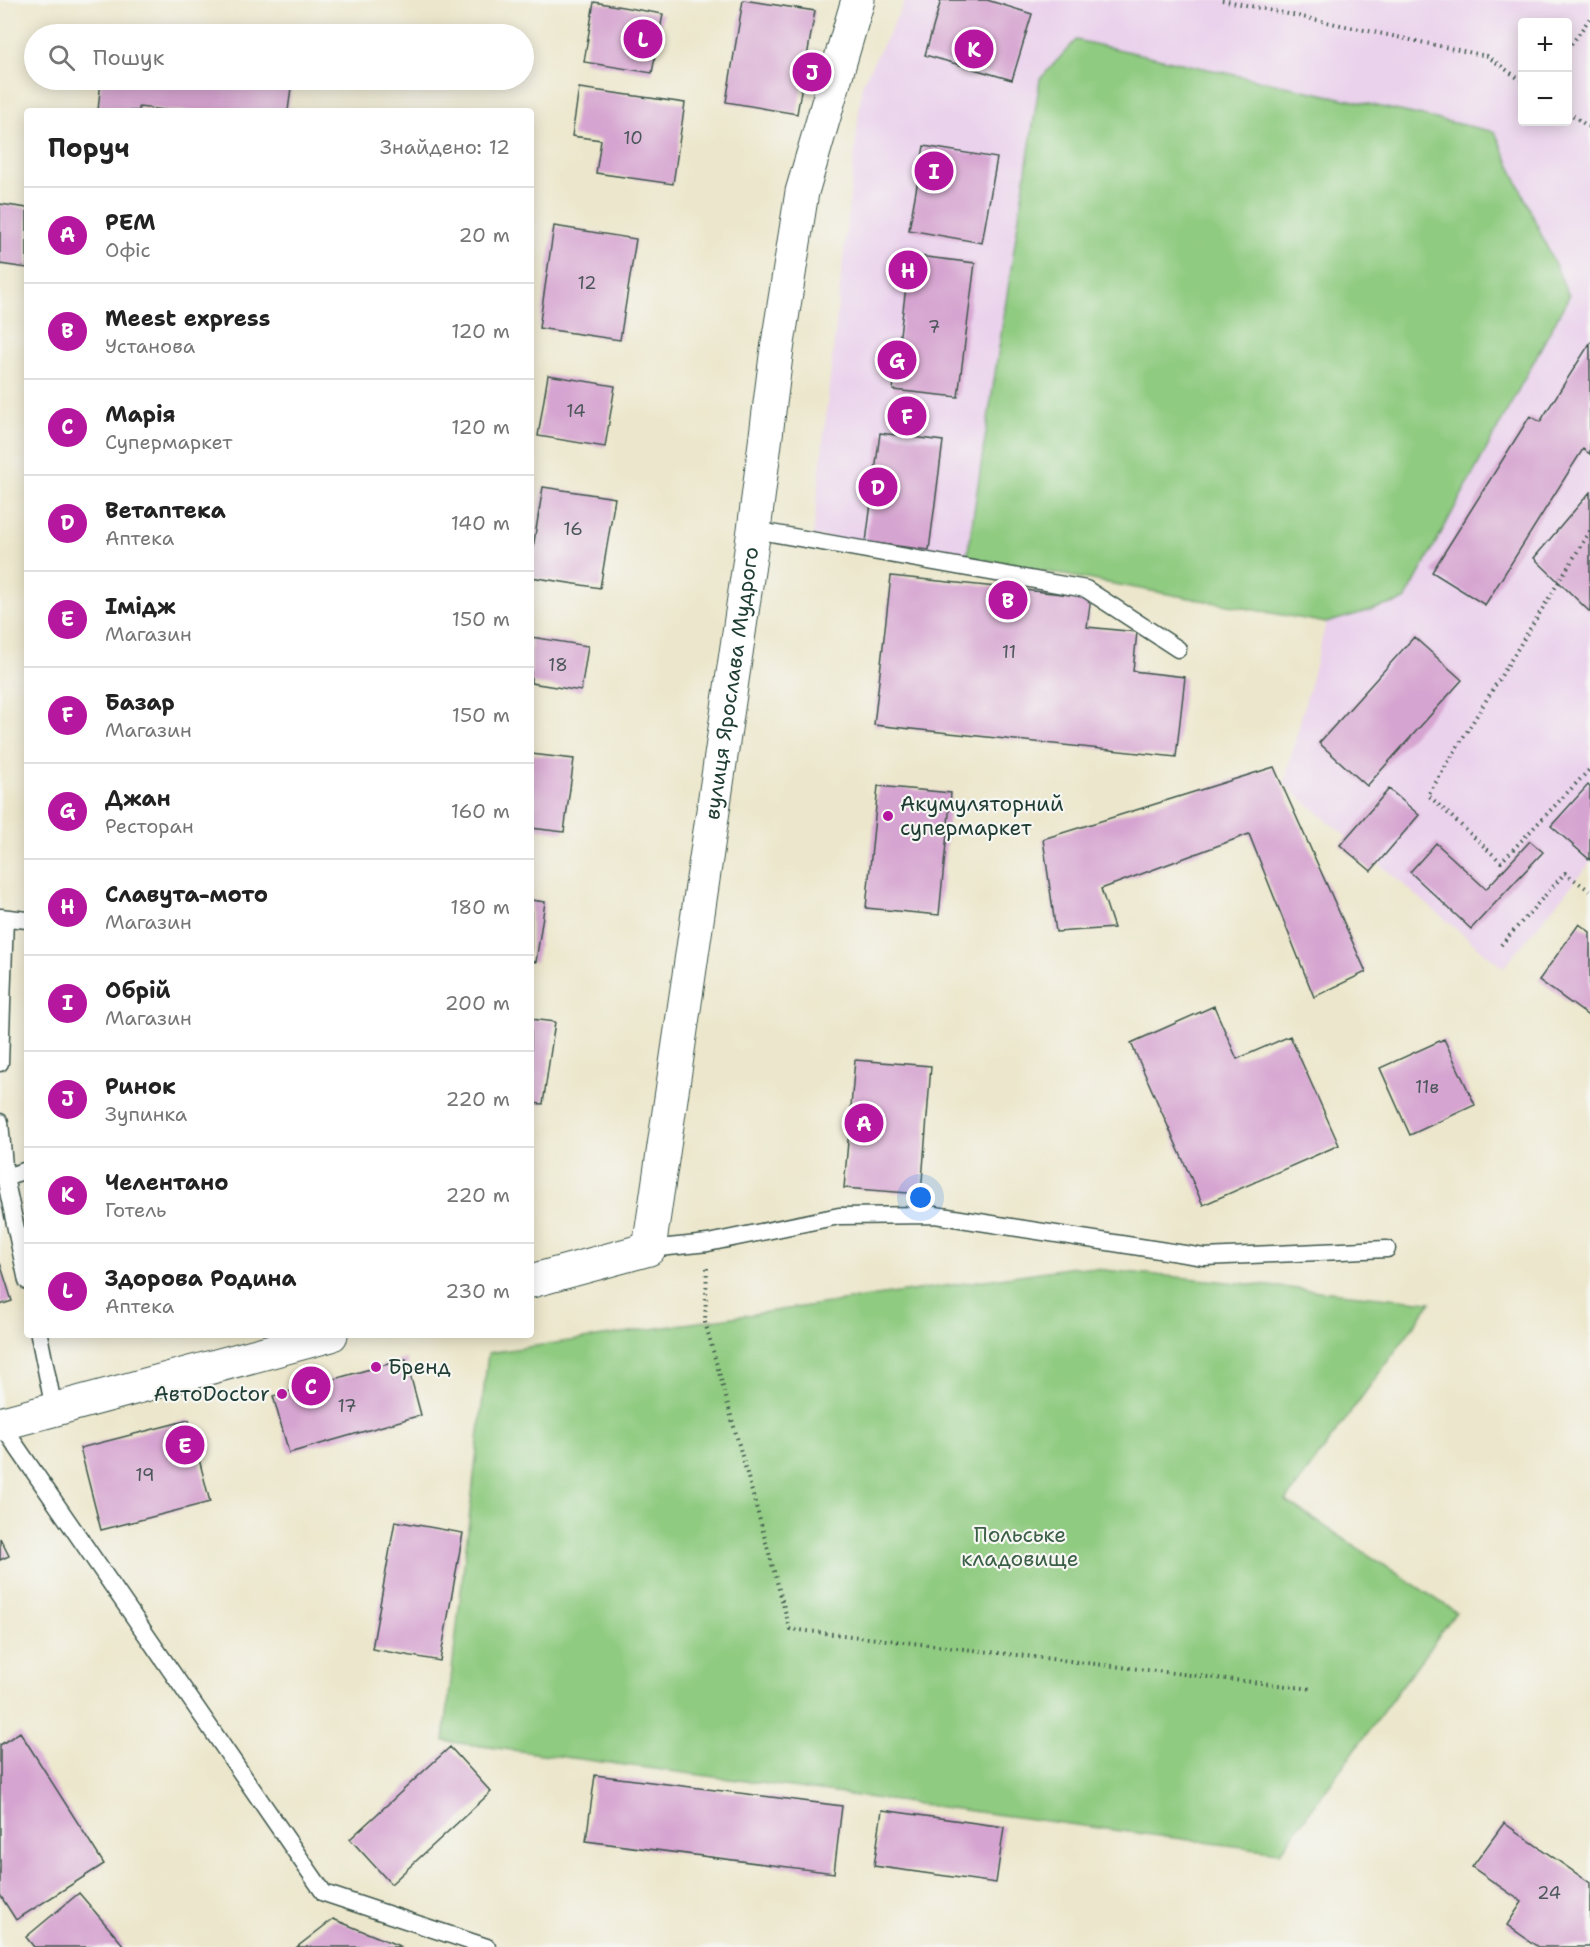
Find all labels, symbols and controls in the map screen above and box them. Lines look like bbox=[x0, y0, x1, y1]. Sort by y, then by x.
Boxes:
pin: L bbox=[624, 16, 662, 62]
map controls bbox=[1518, 18, 1572, 126]
button: + bbox=[1518, 18, 1572, 72]
search box bbox=[24, 24, 534, 90]
pin: K bbox=[954, 26, 994, 72]
icon: search bbox=[45, 41, 78, 74]
text: Пошук bbox=[93, 43, 164, 72]
pin: J bbox=[792, 50, 832, 94]
button: − bbox=[1518, 72, 1572, 126]
house number: 10 bbox=[623, 126, 643, 150]
text: Поруч bbox=[48, 130, 130, 165]
text: Знайдено: 12 bbox=[380, 134, 510, 160]
pin: I bbox=[914, 148, 954, 194]
text: РЕМ bbox=[105, 208, 156, 237]
text: A bbox=[60, 222, 75, 248]
text: 20 m bbox=[459, 222, 510, 248]
text: Офіс bbox=[105, 237, 151, 263]
pin: H bbox=[888, 248, 928, 292]
house number: 12 bbox=[577, 271, 597, 295]
text: Meest express bbox=[105, 304, 270, 333]
house number: 7 bbox=[928, 315, 940, 339]
text: B bbox=[61, 318, 74, 344]
text: 120 m bbox=[451, 318, 510, 344]
text: Установа bbox=[105, 333, 195, 359]
pin: G bbox=[878, 338, 916, 382]
pin: F bbox=[888, 394, 926, 438]
house number: 14 bbox=[566, 399, 586, 423]
text: Марія bbox=[105, 400, 176, 429]
text: C bbox=[61, 414, 74, 440]
text: 120 m bbox=[451, 414, 510, 440]
text: Супермаркет bbox=[105, 429, 232, 455]
pin: D bbox=[858, 464, 898, 510]
text: Ветаптека bbox=[105, 496, 226, 525]
text: D bbox=[60, 510, 75, 536]
text: 140 m bbox=[451, 510, 510, 536]
house number: 16 bbox=[563, 517, 583, 541]
text: Аптека bbox=[105, 525, 174, 551]
street label: вулиця Ярослава Мудрого bbox=[698, 545, 765, 822]
pin: B bbox=[988, 578, 1028, 622]
text: Імідж bbox=[105, 592, 176, 621]
text: E bbox=[61, 606, 74, 632]
text: 150 m bbox=[452, 606, 510, 632]
text: Магазин bbox=[105, 621, 192, 647]
house number: 11 bbox=[1002, 640, 1016, 664]
house number: 18 bbox=[548, 653, 568, 677]
text: Базар bbox=[105, 688, 175, 717]
text: F bbox=[62, 702, 73, 728]
text: 150 m bbox=[452, 702, 510, 728]
text: Магазин bbox=[105, 717, 192, 743]
text: Джан bbox=[105, 784, 171, 813]
place label: Акумуляторний супермаркет bbox=[900, 790, 1064, 842]
text: G bbox=[59, 798, 76, 824]
text: 160 m bbox=[451, 798, 510, 824]
marker: Акумуляторний супермаркет bbox=[881, 809, 895, 823]
text: Ресторан bbox=[105, 813, 194, 839]
text: Славута-мото bbox=[105, 880, 268, 909]
text: H bbox=[60, 894, 75, 920]
text: 180 m bbox=[450, 894, 510, 920]
text: Магазин bbox=[105, 909, 192, 935]
text: Обрій bbox=[105, 976, 171, 1005]
text: I bbox=[62, 990, 73, 1016]
text: 200 m bbox=[445, 990, 510, 1016]
text: Магазин bbox=[105, 1005, 192, 1031]
text: Ринок bbox=[105, 1072, 176, 1101]
house number: 11в bbox=[1415, 1075, 1439, 1099]
text: J bbox=[61, 1086, 74, 1112]
text: 220 m bbox=[446, 1086, 510, 1112]
pin: A bbox=[844, 1100, 884, 1146]
text: Зупинка bbox=[105, 1101, 187, 1127]
text: Челентано bbox=[105, 1168, 229, 1197]
text: K bbox=[61, 1182, 74, 1208]
text: 220 m bbox=[446, 1182, 510, 1208]
your location bbox=[906, 1183, 935, 1212]
text: Готель bbox=[105, 1197, 166, 1223]
text: Здорова Родина bbox=[105, 1264, 297, 1293]
text: L bbox=[62, 1278, 73, 1304]
text: 230 m bbox=[445, 1278, 510, 1304]
text: Аптека bbox=[105, 1293, 174, 1319]
place label: Бренд bbox=[388, 1353, 451, 1381]
marker: Бренд bbox=[369, 1360, 383, 1374]
pin: C bbox=[292, 1364, 330, 1408]
place label: АвтоDoctor bbox=[154, 1380, 270, 1408]
marker: АвтоDoctor bbox=[275, 1387, 289, 1401]
house number: 17 bbox=[337, 1394, 357, 1418]
pin: E bbox=[166, 1422, 204, 1468]
house number: 19 bbox=[135, 1463, 155, 1487]
park label: Польське кладовище bbox=[961, 1521, 1079, 1573]
house number: 24 bbox=[1537, 1881, 1561, 1905]

